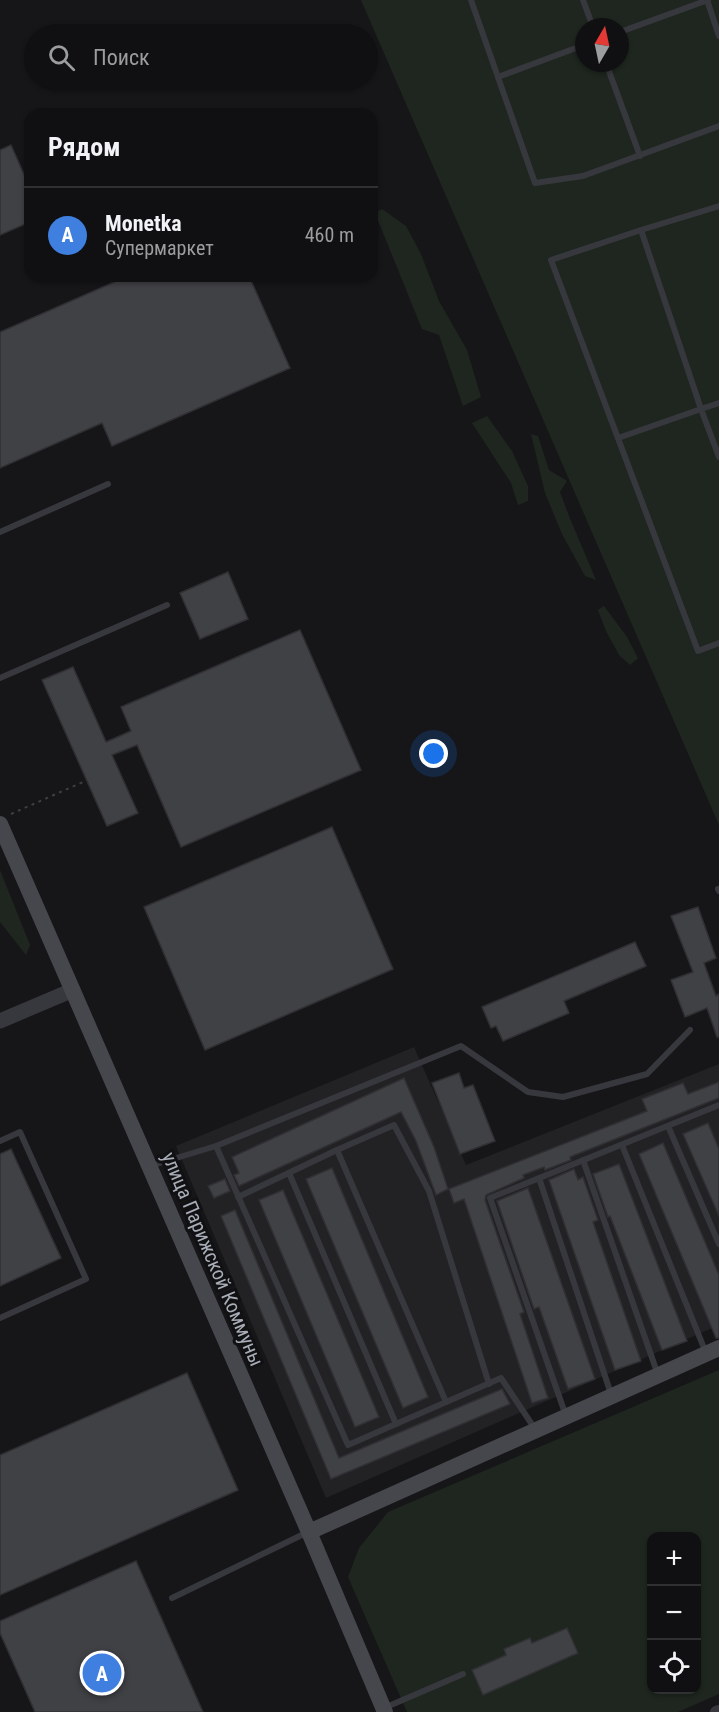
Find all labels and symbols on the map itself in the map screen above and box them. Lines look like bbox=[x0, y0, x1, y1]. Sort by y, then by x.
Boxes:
north arrow bbox=[575, 18, 629, 72]
your location bbox=[419, 739, 448, 768]
street label: улица Парижской Коммуны bbox=[157, 1148, 269, 1370]
pin: A bbox=[82, 1650, 122, 1696]

